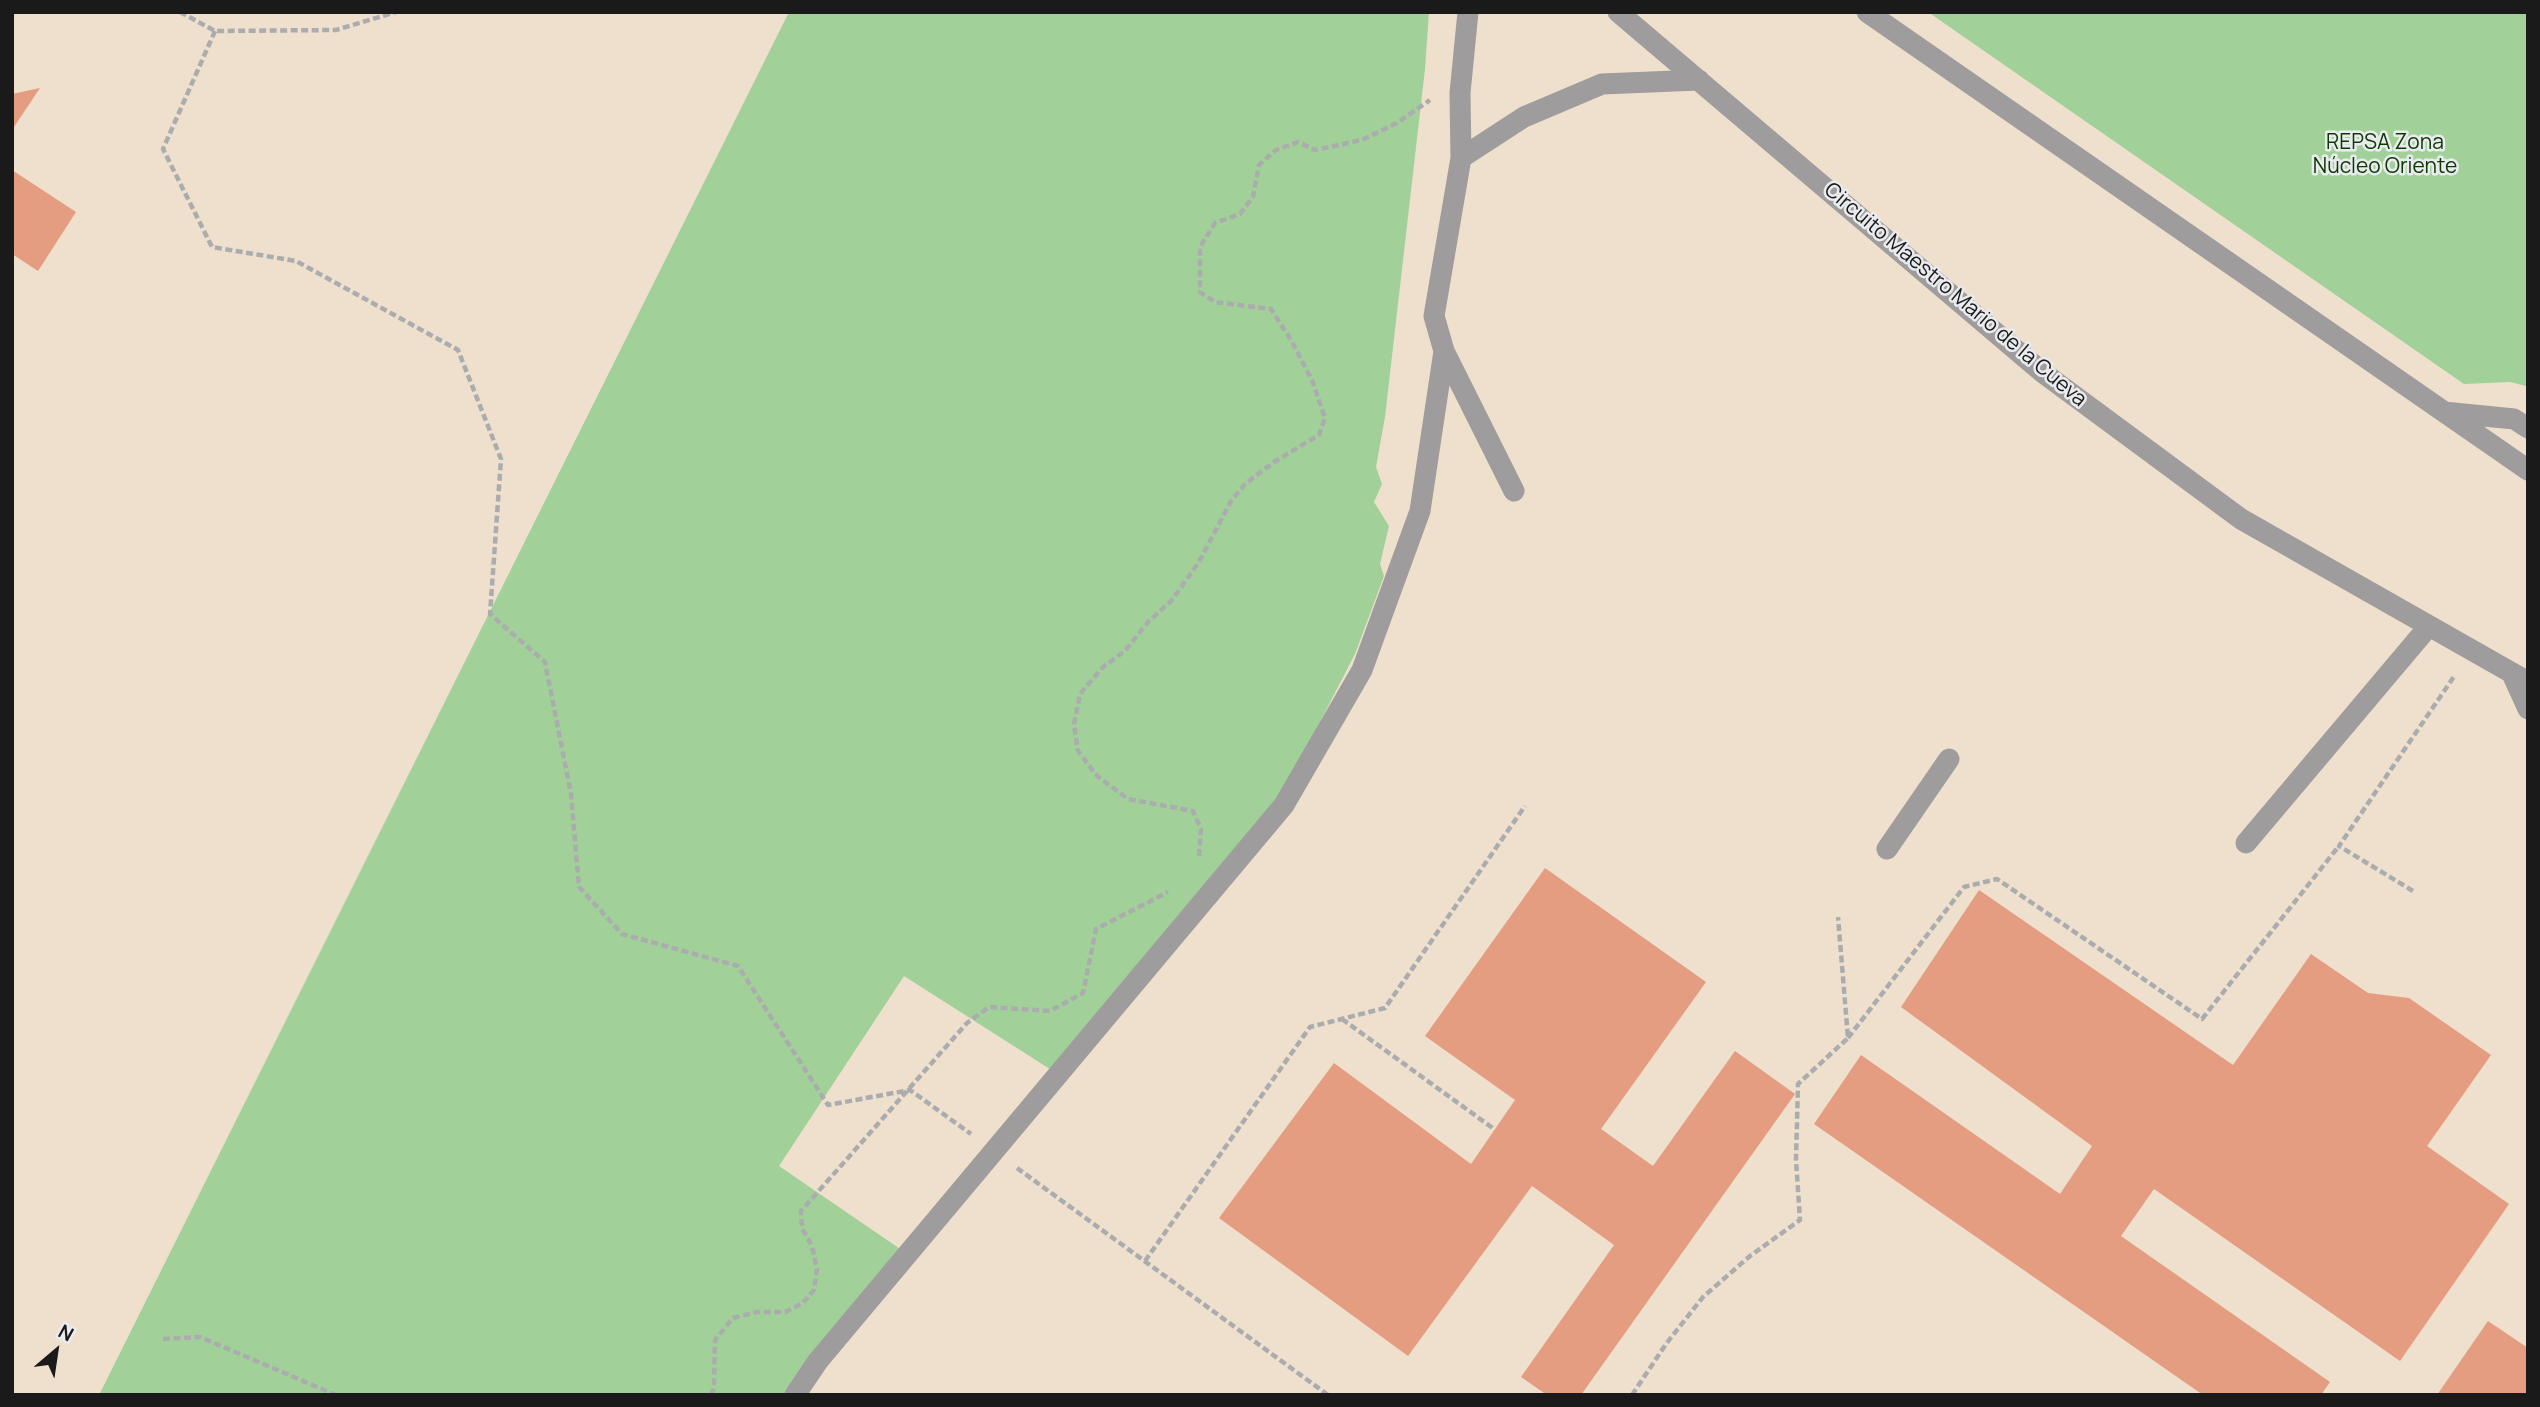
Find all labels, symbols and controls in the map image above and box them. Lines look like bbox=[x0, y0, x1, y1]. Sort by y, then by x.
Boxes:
park label: REPSA Zona Núcleo Oriente bbox=[2313, 130, 2457, 180]
street label: Circuito Maestro Mario de la Cueva bbox=[1819, 178, 2091, 412]
north arrow bbox=[21, 1316, 91, 1386]
text: N bbox=[54, 1318, 78, 1347]

